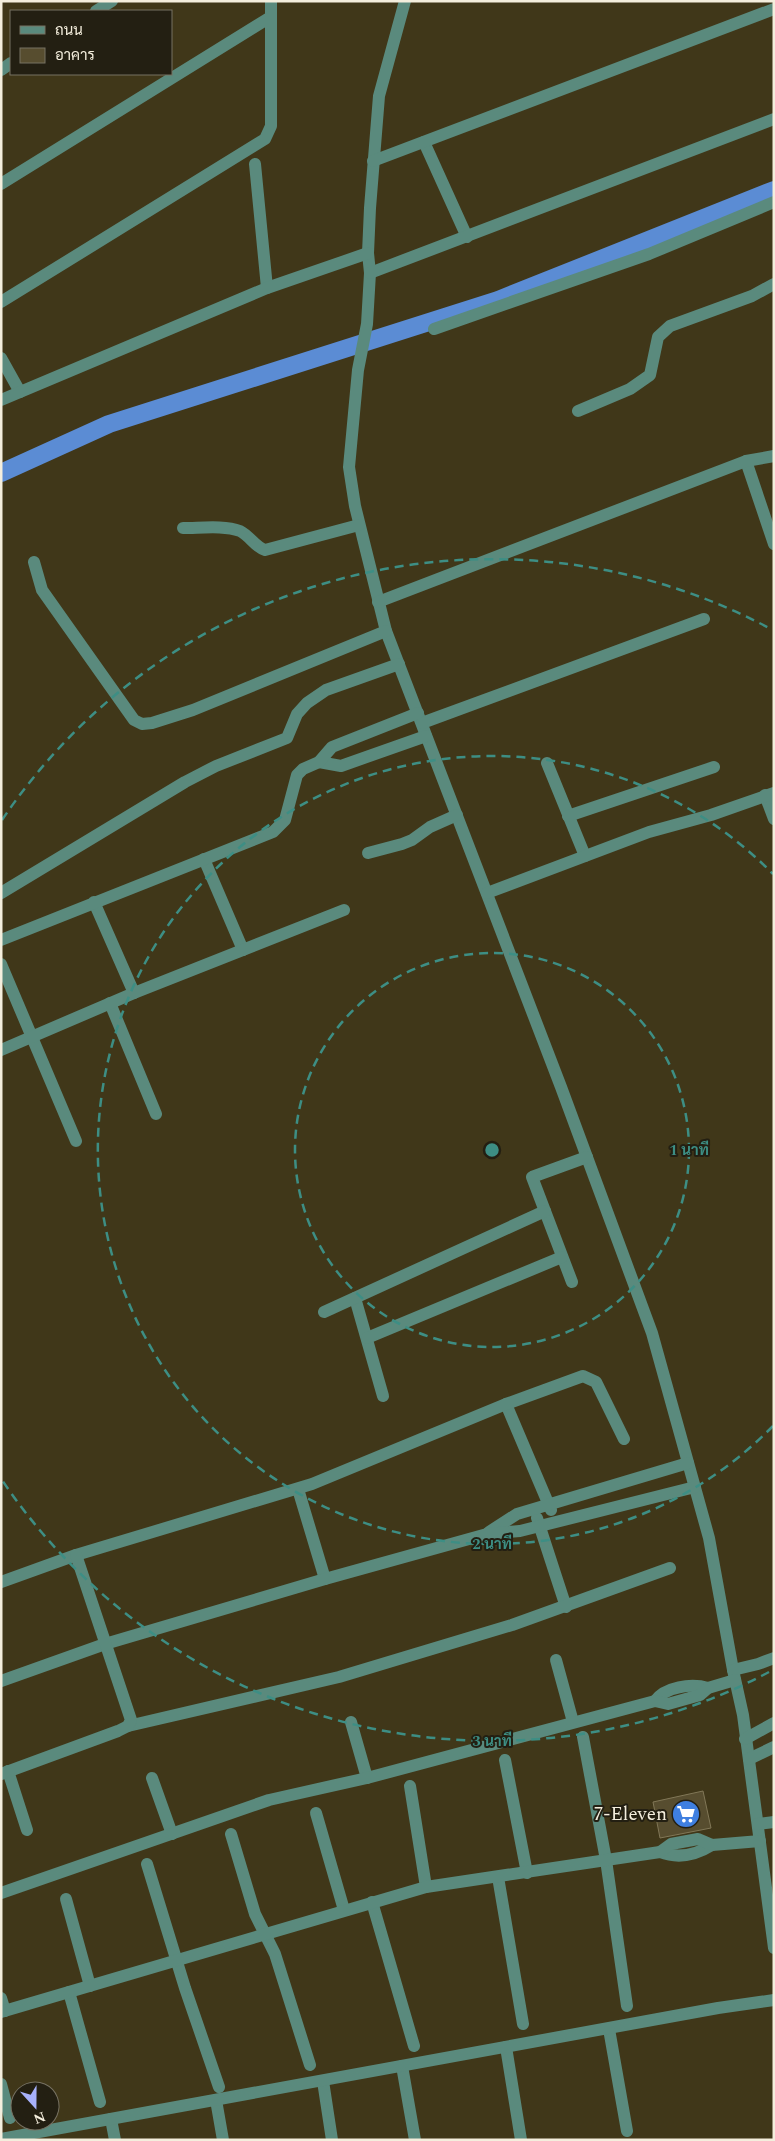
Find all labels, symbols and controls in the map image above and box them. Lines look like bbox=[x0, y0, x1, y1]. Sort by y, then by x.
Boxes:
legend bbox=[10, 10, 172, 75]
text: ถนน bbox=[55, 19, 83, 42]
text: อาคาร bbox=[55, 44, 95, 67]
text: 1 นาที bbox=[669, 1139, 709, 1162]
centre of rings bbox=[483, 1141, 501, 1159]
text: 2 นาที bbox=[472, 1533, 512, 1556]
text: 3 นาที bbox=[472, 1730, 512, 1753]
supermarket icon: 7-Eleven bbox=[671, 1799, 701, 1829]
place label: 7-Eleven bbox=[594, 1800, 667, 1829]
north arrow bbox=[10, 2081, 60, 2131]
text: N bbox=[30, 2106, 49, 2130]

